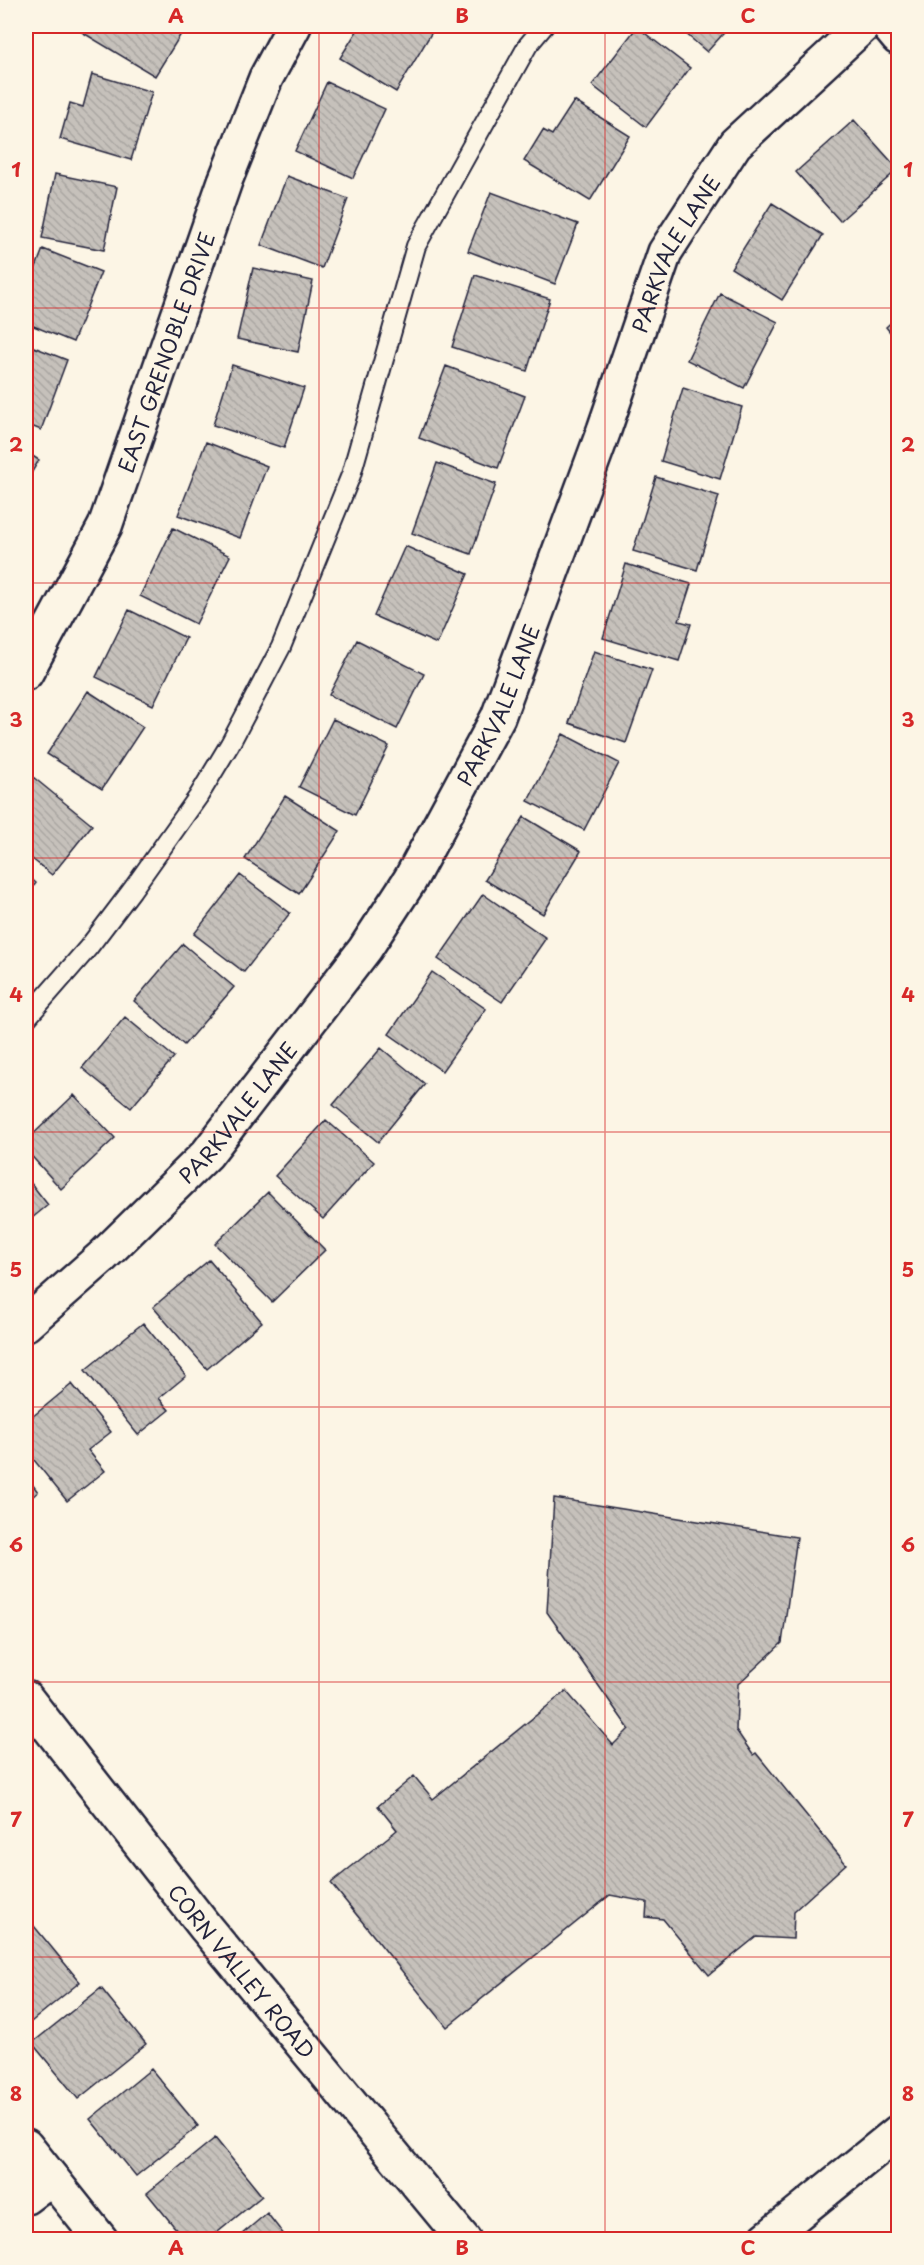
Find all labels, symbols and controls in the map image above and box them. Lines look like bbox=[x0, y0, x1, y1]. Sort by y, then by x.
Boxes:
text: A bbox=[168, 0, 184, 30]
text: B bbox=[455, 0, 469, 30]
text: C bbox=[740, 0, 756, 30]
text: 1 bbox=[11, 154, 21, 184]
text: 1 bbox=[903, 154, 913, 184]
street label: PARKVALE LANE bbox=[623, 168, 727, 337]
street label: EAST GRENOBLE DRIVE bbox=[109, 227, 222, 477]
text: 2 bbox=[9, 429, 23, 459]
text: 2 bbox=[901, 429, 915, 459]
street label: PARKVALE LANE bbox=[448, 619, 547, 791]
text: 3 bbox=[9, 704, 23, 734]
text: 3 bbox=[901, 704, 915, 734]
text: 4 bbox=[9, 979, 23, 1009]
text: 4 bbox=[901, 979, 915, 1009]
street label: PARKVALE LANE bbox=[170, 1034, 304, 1190]
text: 5 bbox=[10, 1254, 22, 1284]
text: 5 bbox=[902, 1254, 914, 1284]
text: 6 bbox=[9, 1529, 23, 1559]
text: 6 bbox=[901, 1529, 915, 1559]
text: 7 bbox=[10, 1804, 22, 1834]
text: 7 bbox=[902, 1804, 914, 1834]
street label: CORN VALLEY ROAD bbox=[161, 1877, 323, 2065]
text: 8 bbox=[10, 2078, 22, 2108]
text: 8 bbox=[902, 2078, 914, 2108]
text: A bbox=[168, 2232, 184, 2262]
text: B bbox=[455, 2232, 469, 2262]
text: C bbox=[740, 2232, 756, 2262]

